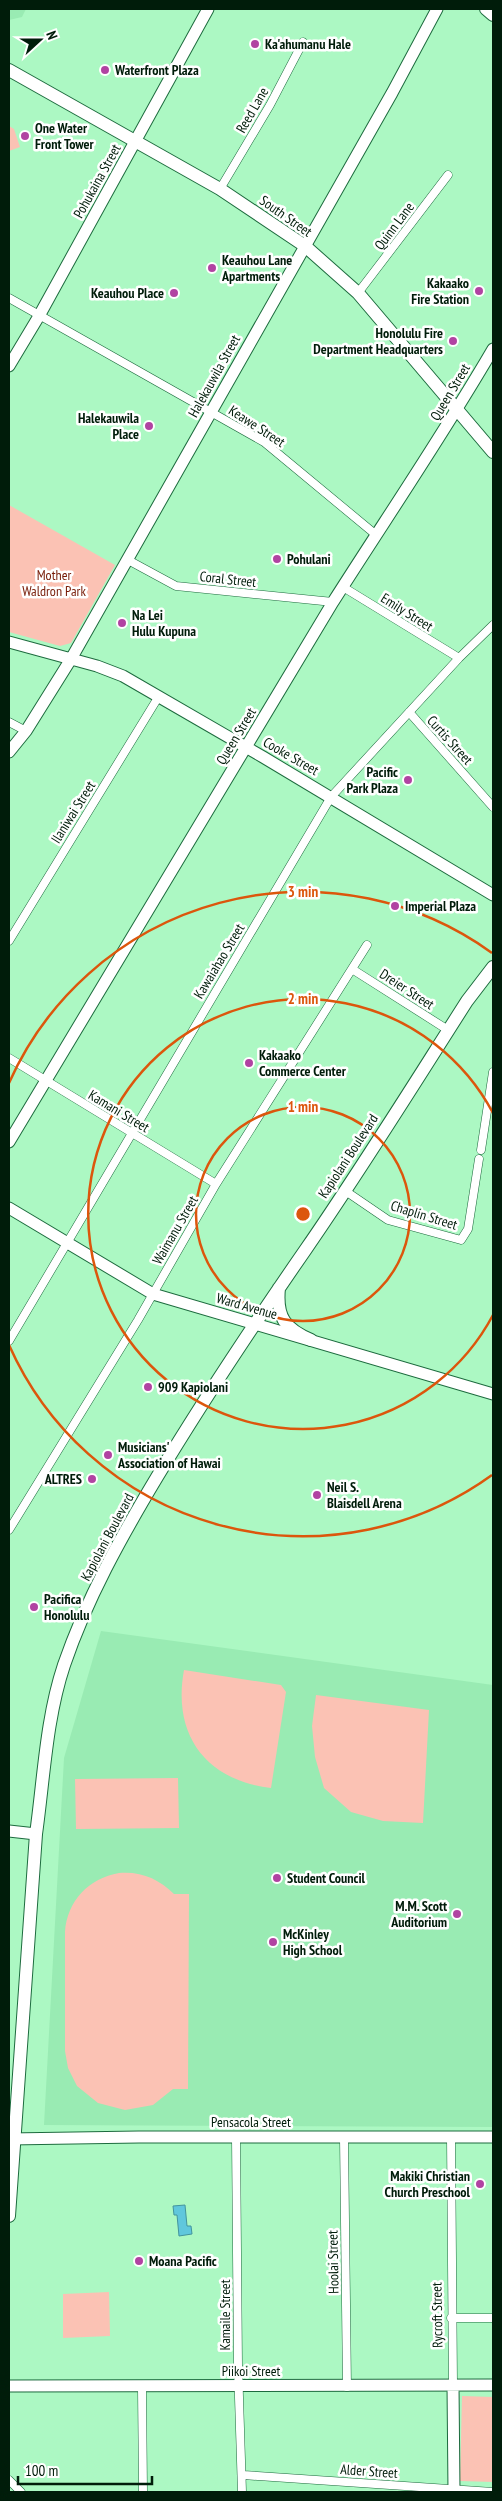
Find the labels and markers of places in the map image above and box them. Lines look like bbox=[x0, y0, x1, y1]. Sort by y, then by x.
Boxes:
place label: Ka'ahumanu Hale bbox=[265, 35, 351, 53]
marker: Ka'ahumanu Hale bbox=[249, 38, 261, 50]
place label: Waterfront Plaza bbox=[114, 61, 199, 79]
marker: Waterfront Plaza bbox=[99, 64, 111, 76]
place label: One Water Front Tower bbox=[35, 119, 95, 153]
marker: One Water Front Tower bbox=[19, 130, 31, 142]
place label: Keauhou Lane Apartments bbox=[221, 251, 292, 285]
marker: Keauhou Lane Apartments bbox=[206, 262, 218, 274]
place label: Kakaako Fire Station bbox=[411, 274, 469, 308]
place label: Keauhou Place bbox=[91, 284, 164, 302]
marker: Kakaako Fire Station bbox=[473, 285, 485, 297]
marker: Keauhou Place bbox=[168, 287, 180, 299]
place label: Honolulu Fire Department Headquarters bbox=[313, 324, 443, 358]
marker: Honolulu Fire Department Headquarters bbox=[447, 335, 459, 347]
place label: Halekauwila Place bbox=[78, 409, 139, 443]
marker: Halekauwila Place bbox=[143, 420, 155, 432]
place label: Pohulani bbox=[287, 550, 331, 568]
marker: Pohulani bbox=[271, 553, 283, 565]
place label: Na Lei Hulu Kupuna bbox=[132, 606, 196, 640]
marker: Na Lei Hulu Kupuna bbox=[116, 617, 128, 629]
place label: Pacific Park Plaza bbox=[346, 763, 398, 797]
marker: Pacific Park Plaza bbox=[402, 774, 414, 786]
place label: Imperial Plaza bbox=[405, 897, 476, 915]
marker: Imperial Plaza bbox=[389, 900, 401, 912]
place label: Kakaako Commerce Center bbox=[259, 1046, 347, 1080]
marker: Kakaako Commerce Center bbox=[243, 1057, 255, 1069]
centre of rings bbox=[294, 1205, 312, 1223]
place label: 909 Kapiolani bbox=[158, 1378, 228, 1396]
marker: 909 Kapiolani bbox=[142, 1381, 154, 1393]
place label: Musicians' Association of Hawai bbox=[117, 1438, 221, 1472]
marker: Musicians' Association of Hawai bbox=[102, 1449, 114, 1461]
place label: ALTRES bbox=[44, 1470, 82, 1488]
marker: ALTRES bbox=[86, 1473, 98, 1485]
place label: Neil S. Blaisdell Arena bbox=[327, 1478, 402, 1512]
marker: Neil S. Blaisdell Arena bbox=[311, 1489, 323, 1501]
place label: Pacifica Honolulu bbox=[44, 1590, 90, 1624]
marker: Pacifica Honolulu bbox=[28, 1601, 40, 1613]
place label: Student Council bbox=[287, 1869, 366, 1887]
marker: Student Council bbox=[271, 1872, 283, 1884]
place label: M.M. Scott Auditorium bbox=[390, 1897, 447, 1931]
marker: M.M. Scott Auditorium bbox=[451, 1908, 463, 1920]
place label: McKinley High School bbox=[283, 1925, 343, 1959]
marker: McKinley High School bbox=[267, 1936, 279, 1948]
place label: Makiki Christian Church Preschool bbox=[385, 2167, 471, 2201]
marker: Makiki Christian Church Preschool bbox=[474, 2178, 486, 2190]
place label: Moana Pacific bbox=[149, 2252, 217, 2270]
marker: Moana Pacific bbox=[133, 2255, 145, 2267]

